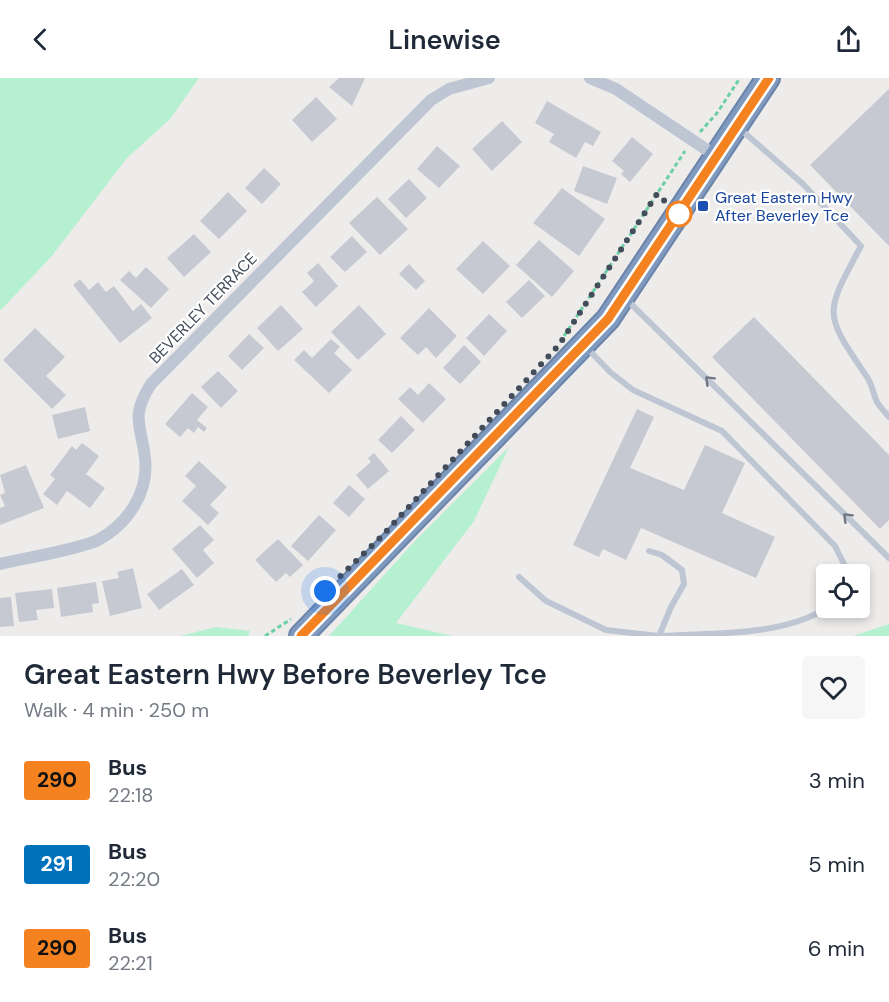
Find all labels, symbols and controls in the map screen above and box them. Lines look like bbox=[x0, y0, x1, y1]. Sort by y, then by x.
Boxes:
text: Linewise bbox=[388, 22, 501, 57]
icon: back bbox=[24, 23, 57, 56]
icon: share bbox=[832, 23, 865, 56]
place label: Great Eastern Hwy After Beverley Tce bbox=[715, 187, 853, 226]
marker: Great Eastern Hwy After Beverley Tce bbox=[696, 199, 710, 213]
unlabelled marker bbox=[666, 201, 692, 227]
street label: BEVERLEY TERRACE bbox=[145, 248, 261, 368]
one-way arrow bbox=[705, 376, 716, 387]
one-way arrow bbox=[844, 513, 854, 524]
map controls bbox=[816, 564, 870, 618]
button: locate bbox=[816, 564, 870, 618]
your location bbox=[310, 576, 340, 606]
text: Great Eastern Hwy Before Beverley Tce bbox=[24, 656, 547, 693]
button: heart bbox=[802, 656, 865, 719]
text: Walk · 4 min · 250 m bbox=[24, 697, 209, 723]
text: Bus bbox=[108, 753, 147, 782]
text: 290 bbox=[37, 766, 77, 794]
text: 3 min bbox=[809, 766, 865, 795]
text: 22:18 bbox=[108, 782, 153, 808]
text: Bus bbox=[108, 837, 147, 866]
text: 291 bbox=[41, 850, 73, 878]
text: 5 min bbox=[808, 850, 865, 879]
text: 22:20 bbox=[108, 866, 160, 892]
text: Bus bbox=[108, 921, 147, 950]
text: 290 bbox=[37, 934, 77, 962]
text: 6 min bbox=[808, 934, 865, 963]
text: 22:21 bbox=[108, 950, 153, 976]

